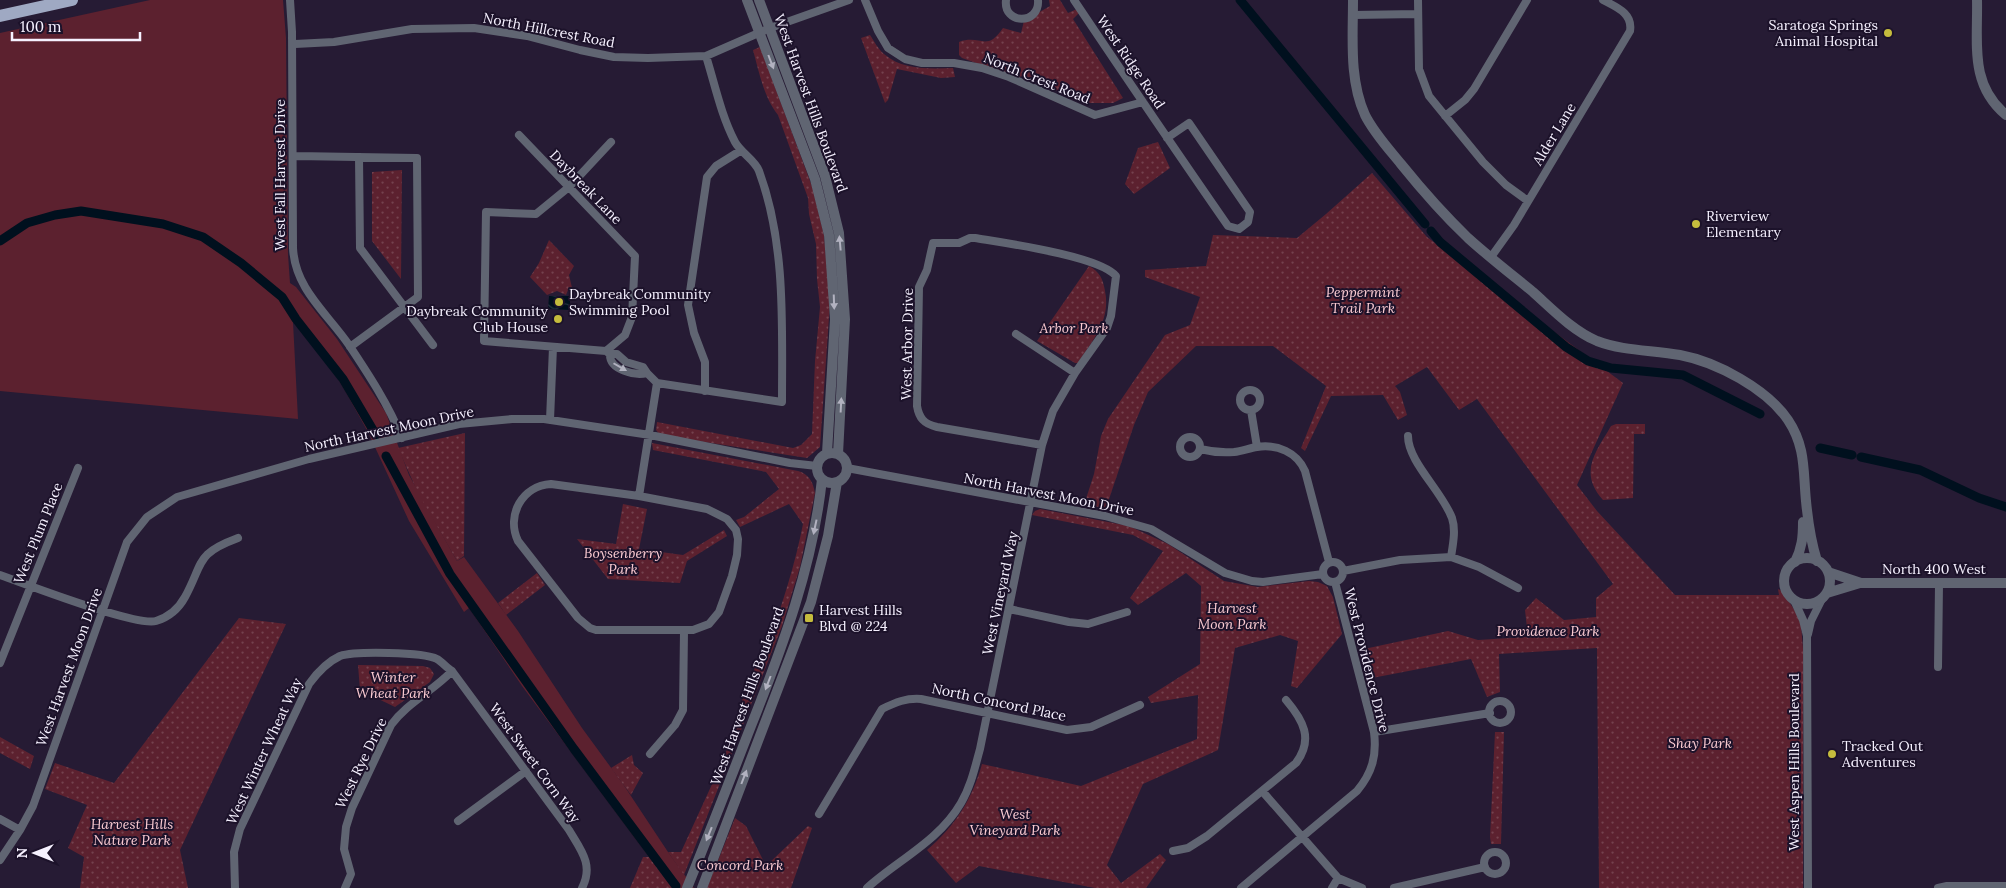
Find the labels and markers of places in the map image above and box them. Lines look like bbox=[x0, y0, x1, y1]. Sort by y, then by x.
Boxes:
place label: Saratoga Springs Animal Hospital bbox=[1769, 16, 1878, 50]
marker: Saratoga Springs Animal Hospital bbox=[1882, 27, 1894, 39]
place label: Riverview Elementary bbox=[1706, 207, 1782, 241]
marker: Riverview Elementary bbox=[1690, 218, 1702, 230]
place label: Daybreak Community Swimming Pool bbox=[569, 285, 711, 319]
marker: Daybreak Community Swimming Pool bbox=[553, 296, 565, 308]
place label: Daybreak Community Club House bbox=[406, 302, 549, 336]
marker: Daybreak Community Club House bbox=[552, 313, 564, 325]
place label: Harvest Hills Blvd @ 224 bbox=[819, 601, 902, 635]
marker: Harvest Hills Blvd @ 224 bbox=[803, 612, 815, 624]
place label: Tracked Out Adventures bbox=[1841, 737, 1924, 771]
marker: Tracked Out Adventures bbox=[1826, 748, 1838, 760]

